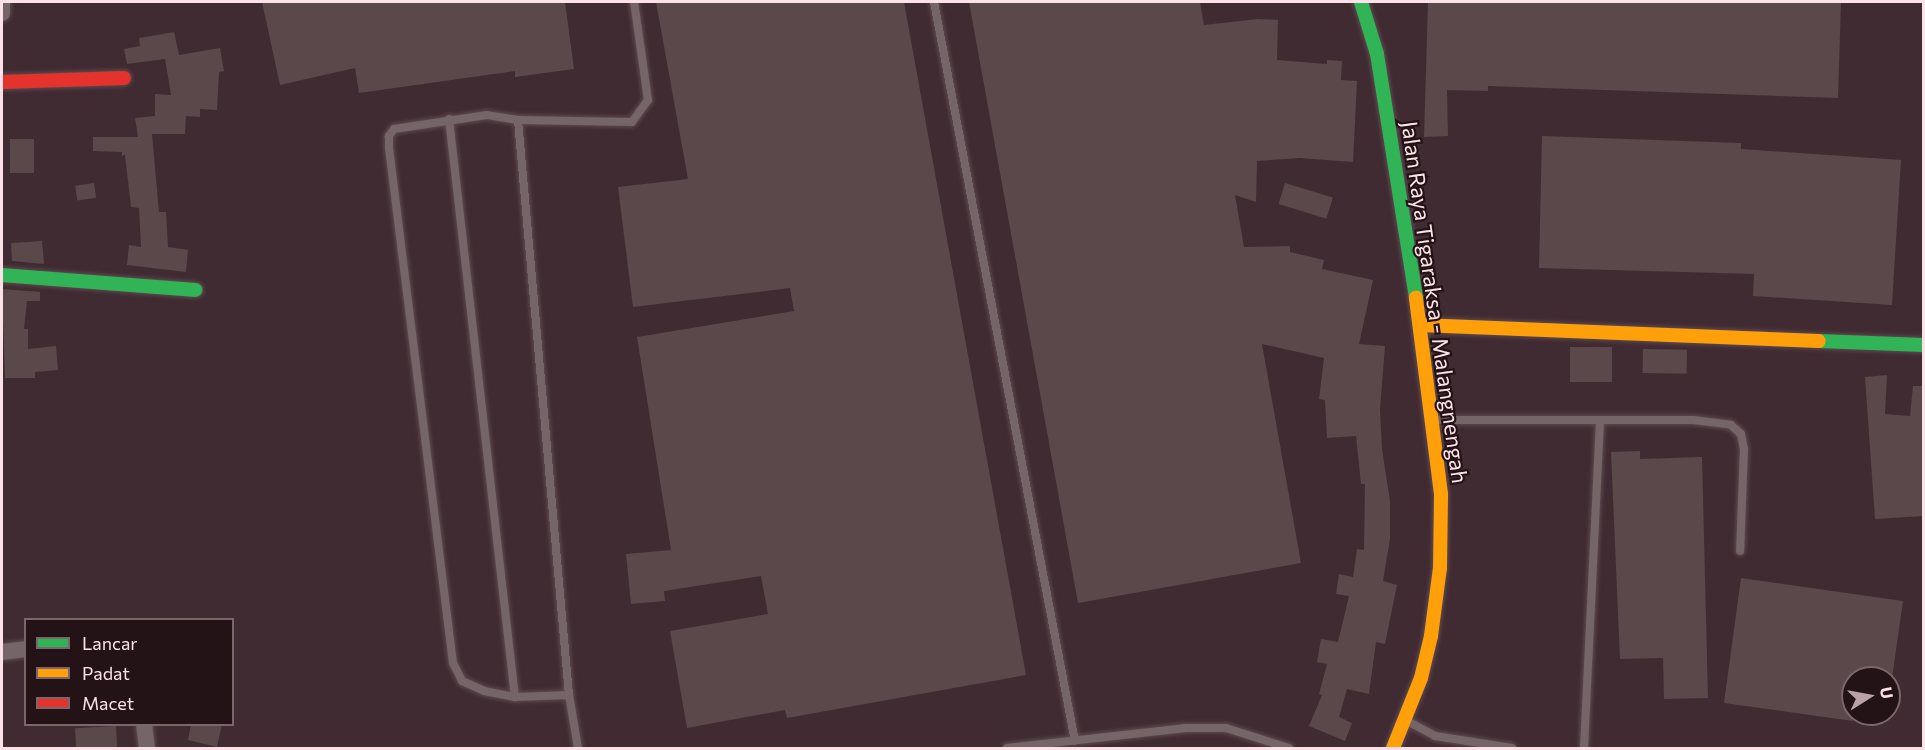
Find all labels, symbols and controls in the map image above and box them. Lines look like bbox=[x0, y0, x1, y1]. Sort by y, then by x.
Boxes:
street label: Jalan Raya Tigaraksa - Malangnengah bbox=[1396, 119, 1474, 485]
legend bbox=[24, 618, 234, 726]
text: Lancar bbox=[82, 632, 138, 654]
text: Padat bbox=[82, 662, 130, 684]
north arrow bbox=[1841, 666, 1901, 726]
text: U bbox=[1877, 685, 1898, 700]
text: Macet bbox=[82, 692, 134, 714]

